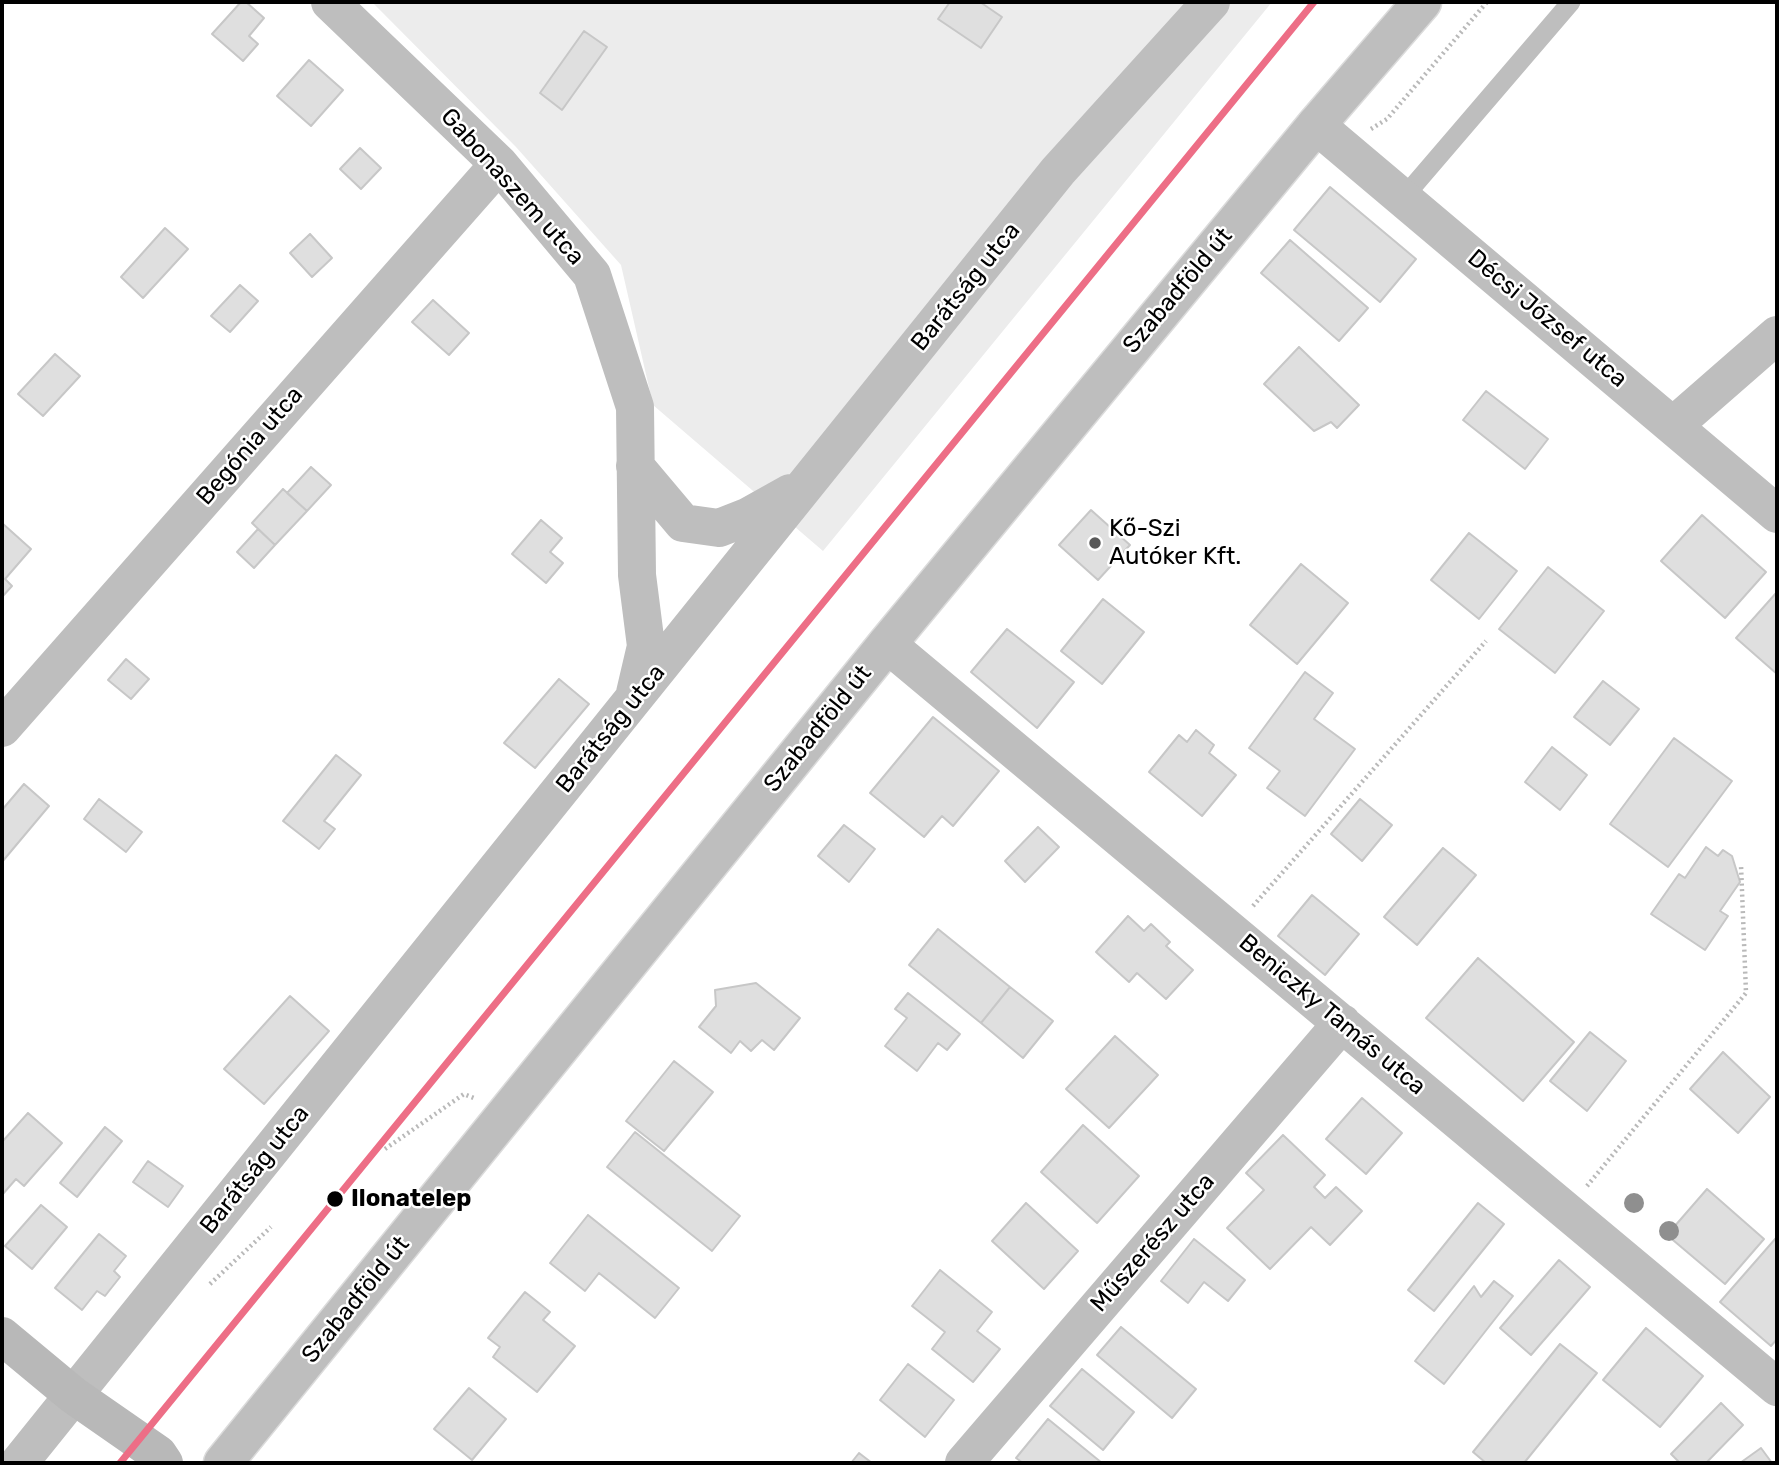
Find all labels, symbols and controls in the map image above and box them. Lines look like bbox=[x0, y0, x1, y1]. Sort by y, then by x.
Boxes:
street label: Gabonaszem utca bbox=[434, 103, 590, 271]
street label: Barátság utca bbox=[905, 217, 1027, 357]
street label: Szabadföld út bbox=[1117, 222, 1239, 360]
street label: Décsi József utca bbox=[1461, 244, 1633, 394]
street label: Begónia utca bbox=[191, 381, 309, 511]
place label: Kő-Szi Autóker Kft. bbox=[1109, 515, 1241, 571]
marker: Kő-Szi Autóker Kft. bbox=[1087, 535, 1103, 551]
street label: Barátság utca bbox=[550, 659, 672, 799]
street label: Szabadföld út bbox=[758, 660, 878, 798]
street label: Beniczky Tamás utca bbox=[1233, 929, 1431, 1101]
street label: Barátság utca bbox=[194, 1100, 316, 1240]
street label: Műszerész utca bbox=[1085, 1168, 1221, 1318]
place label: Ilonatelep bbox=[351, 1185, 472, 1213]
marker: Ilonatelep bbox=[325, 1189, 345, 1209]
street label: Szabadföld út bbox=[296, 1231, 416, 1369]

